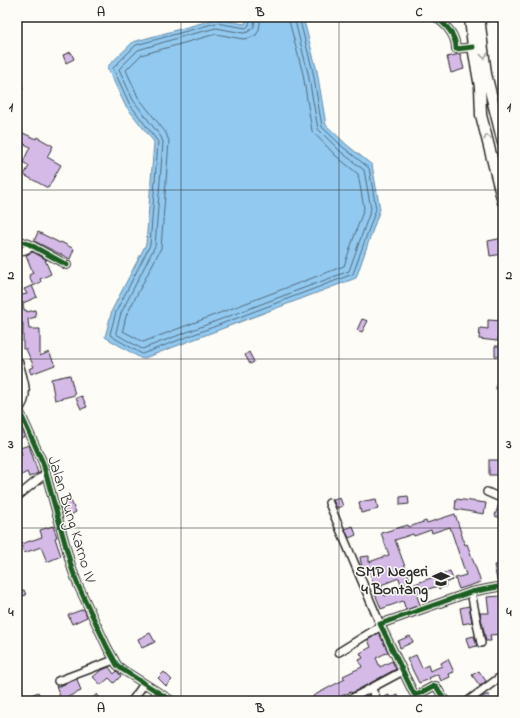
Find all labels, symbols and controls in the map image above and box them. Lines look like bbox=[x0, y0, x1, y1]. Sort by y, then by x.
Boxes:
text: A bbox=[97, 3, 105, 22]
text: B bbox=[255, 3, 265, 22]
text: C bbox=[415, 3, 423, 22]
one-way arrow bbox=[479, 53, 488, 59]
text: 1 bbox=[9, 98, 14, 117]
text: 1 bbox=[507, 98, 512, 117]
one-way arrow bbox=[483, 134, 492, 141]
text: 2 bbox=[7, 266, 15, 285]
text: 2 bbox=[505, 266, 513, 285]
text: 3 bbox=[7, 435, 14, 454]
text: 3 bbox=[505, 435, 512, 454]
street label: Jalan Bung Karno IV bbox=[40, 453, 102, 586]
place label: SMP Negeri 4 Bontang bbox=[356, 560, 428, 603]
school or university icon: SMP Negeri 4 Bontang bbox=[431, 569, 451, 589]
text: 4 bbox=[7, 603, 14, 622]
text: 4 bbox=[505, 603, 512, 622]
text: A bbox=[97, 699, 105, 718]
text: B bbox=[255, 699, 265, 718]
text: C bbox=[415, 699, 423, 718]

